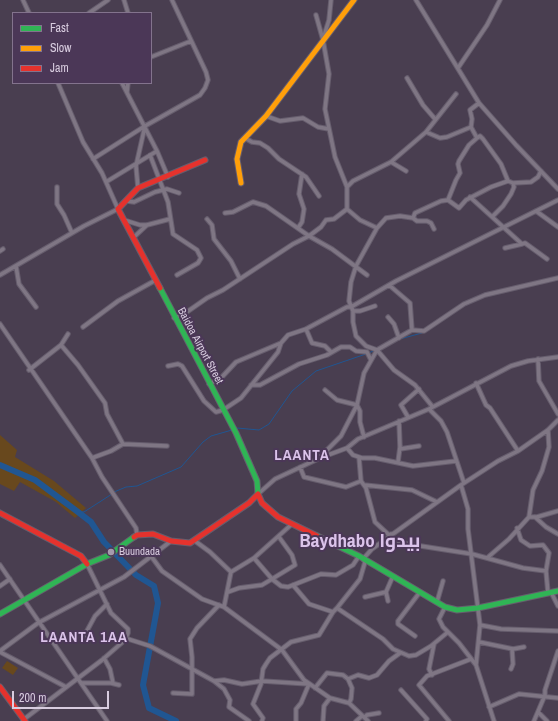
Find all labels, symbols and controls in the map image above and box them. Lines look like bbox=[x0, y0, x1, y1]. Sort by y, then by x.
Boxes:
legend bbox=[12, 12, 152, 84]
text: Fast bbox=[50, 20, 69, 36]
text: Slow bbox=[50, 40, 71, 56]
text: Jam bbox=[50, 60, 69, 76]
street label: Baidoa Airport Street bbox=[174, 305, 226, 387]
district label: LAANTA bbox=[274, 447, 330, 465]
district label: Baydhabo بيدوا bbox=[300, 531, 420, 553]
place label: Buundada bbox=[119, 545, 160, 559]
marker: Buundada bbox=[106, 547, 116, 557]
district label: LAANTA 1AA bbox=[40, 629, 128, 647]
scale bar bbox=[14, 683, 111, 709]
text: 200 m bbox=[19, 690, 46, 706]

